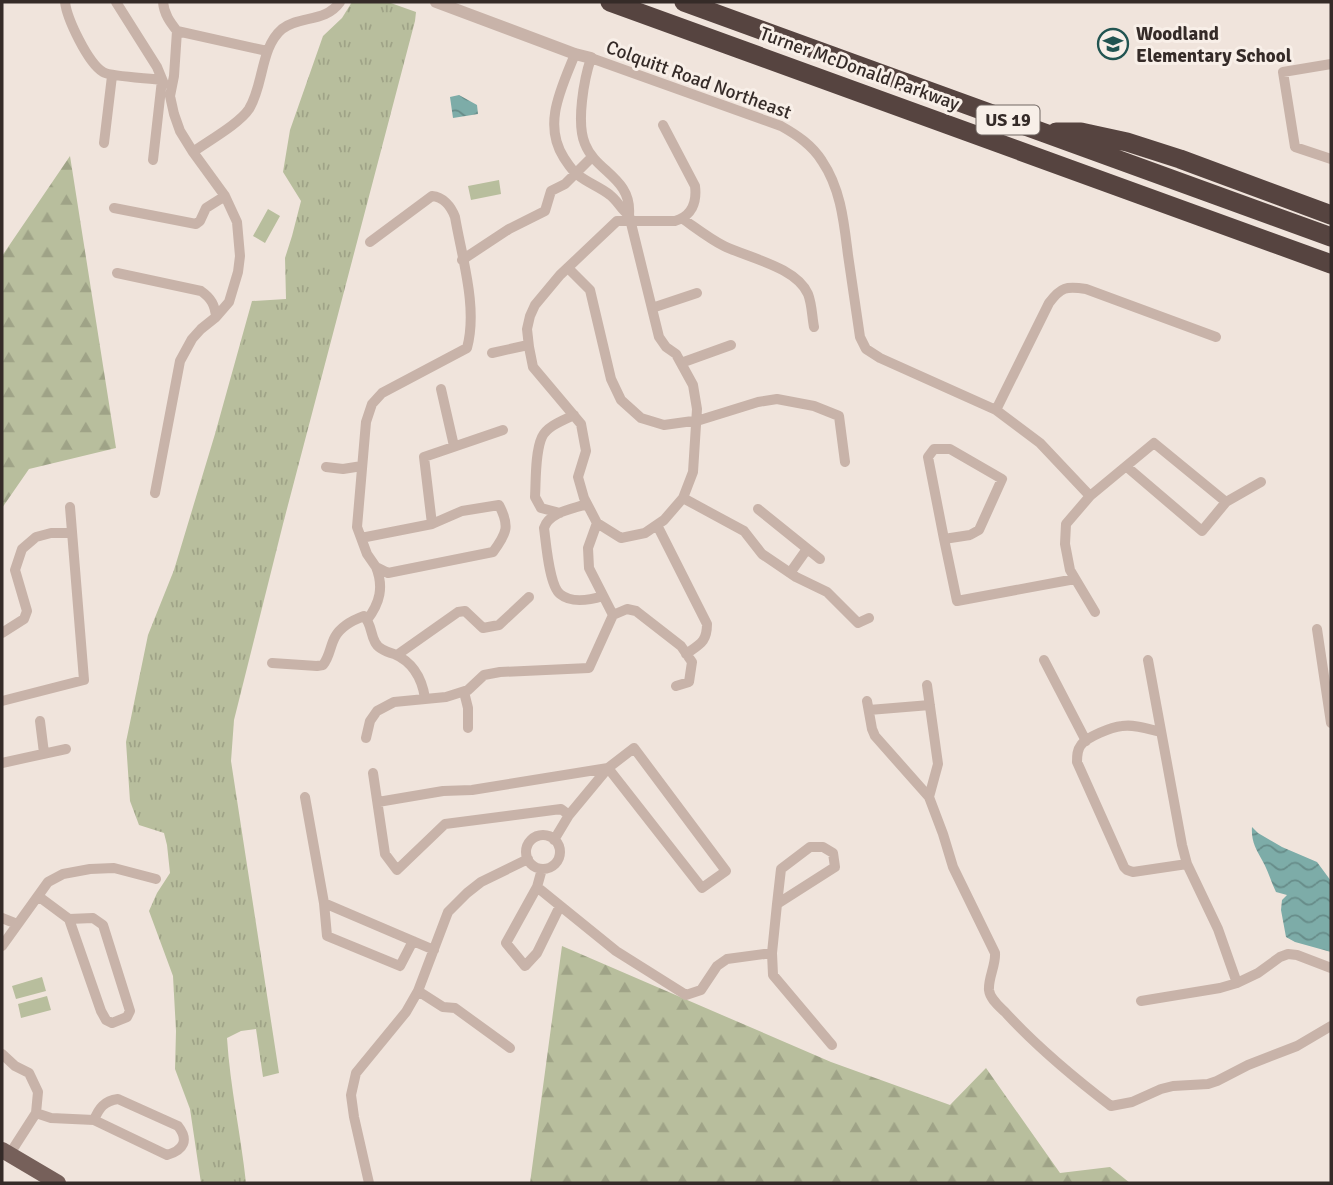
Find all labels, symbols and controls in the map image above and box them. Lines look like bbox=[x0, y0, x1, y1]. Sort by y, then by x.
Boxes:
street label: Turner McDonald Parkway bbox=[757, 22, 963, 116]
place label: Woodland Elementary School bbox=[1136, 22, 1292, 68]
school or university icon: Woodland Elementary School bbox=[1096, 27, 1130, 61]
street label: Colquitt Road Northeast bbox=[603, 35, 795, 125]
road number: US 19 bbox=[976, 106, 1040, 134]

